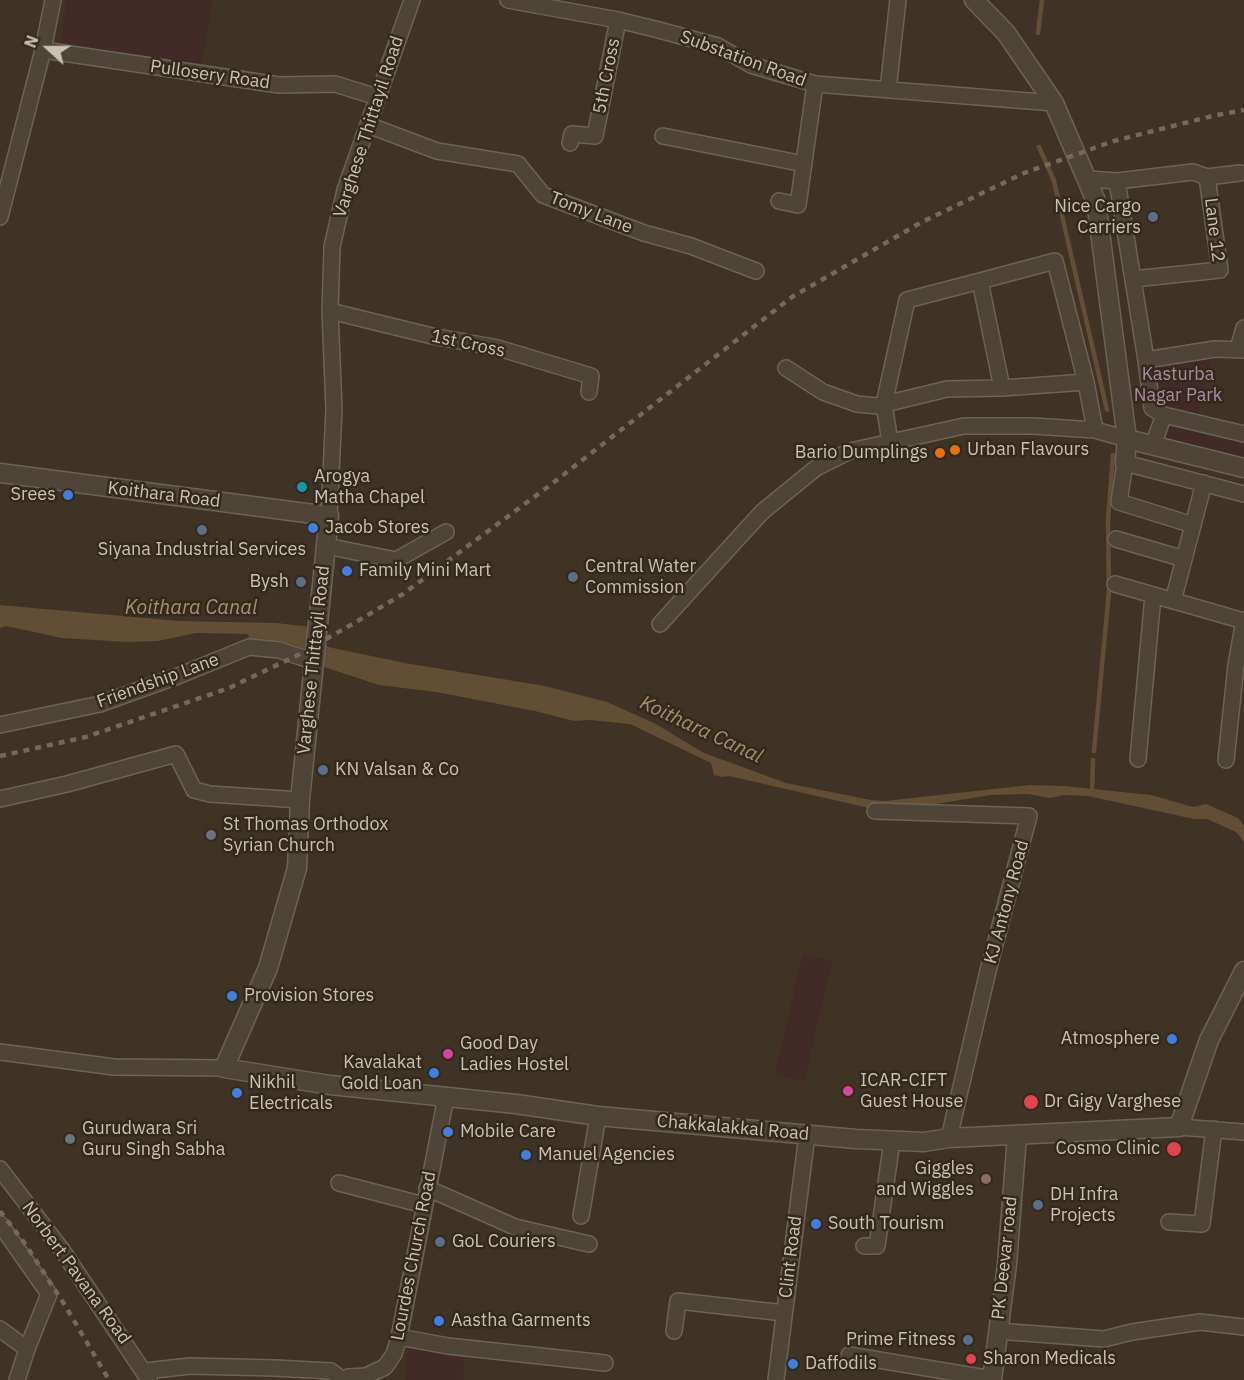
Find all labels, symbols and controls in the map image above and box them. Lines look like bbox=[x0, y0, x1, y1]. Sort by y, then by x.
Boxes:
north arrow bbox=[18, 18, 78, 78]
street label: Substation Road bbox=[677, 26, 809, 92]
text: N bbox=[20, 33, 43, 51]
street label: Varghese Thittayil Road bbox=[329, 33, 409, 221]
street label: 5th Cross bbox=[589, 36, 625, 116]
street label: Pullosery Road bbox=[149, 56, 271, 94]
street label: Tomy Lane bbox=[547, 187, 635, 239]
place label: Nice Cargo Carriers bbox=[1054, 196, 1141, 238]
street label: Lane 12 bbox=[1199, 197, 1229, 263]
marker: Nice Cargo Carriers bbox=[1146, 210, 1160, 224]
street label: 1st Cross bbox=[429, 326, 507, 362]
park label: Kasturba Nagar Park bbox=[1134, 364, 1222, 406]
place label: Urban Flavours bbox=[967, 439, 1089, 461]
place label: Bario Dumplings bbox=[795, 442, 928, 464]
marker: Urban Flavours bbox=[948, 443, 962, 457]
marker: Bario Dumplings bbox=[933, 446, 947, 460]
place label: Arogya Matha Chapel bbox=[314, 466, 425, 508]
street label: Koithara Road bbox=[106, 477, 222, 513]
marker: Arogya Matha Chapel bbox=[295, 480, 309, 494]
place label: Srees bbox=[10, 484, 56, 506]
marker: Srees bbox=[61, 488, 75, 502]
place label: Jacob Stores bbox=[325, 517, 429, 539]
marker: Jacob Stores bbox=[306, 521, 320, 535]
marker: Siyana Industrial Services bbox=[195, 523, 209, 537]
place label: Siyana Industrial Services bbox=[98, 539, 306, 561]
place label: Central Water Commission bbox=[585, 556, 696, 598]
place label: Family Mini Mart bbox=[359, 560, 491, 582]
marker: Family Mini Mart bbox=[340, 564, 354, 578]
street label: Varghese Thittayil Road bbox=[293, 565, 335, 755]
marker: Central Water Commission bbox=[566, 570, 580, 584]
place label: Bysh bbox=[250, 571, 289, 593]
marker: Bysh bbox=[294, 575, 308, 589]
water label: Koithara Canal bbox=[125, 596, 257, 620]
street label: Friendship Lane bbox=[94, 649, 222, 713]
water label: Koithara Canal bbox=[636, 691, 766, 769]
place label: KN Valsan & Co bbox=[335, 759, 459, 781]
marker: KN Valsan & Co bbox=[316, 763, 330, 777]
place label: St Thomas Orthodox Syrian Church bbox=[223, 814, 388, 856]
marker: St Thomas Orthodox Syrian Church bbox=[204, 828, 218, 842]
street label: KJ Antony Road bbox=[980, 838, 1034, 966]
place label: Provision Stores bbox=[244, 985, 374, 1007]
marker: Provision Stores bbox=[225, 989, 239, 1003]
place label: Atmosphere bbox=[1061, 1028, 1160, 1050]
marker: Atmosphere bbox=[1165, 1032, 1179, 1046]
place label: Good Day Ladies Hostel bbox=[460, 1033, 569, 1076]
marker: Good Day Ladies Hostel bbox=[441, 1047, 455, 1061]
place label: Kavalakat Gold Loan bbox=[341, 1052, 422, 1094]
marker: Kavalakat Gold Loan bbox=[427, 1066, 441, 1080]
place label: ICAR-CIFT Guest House bbox=[860, 1070, 963, 1112]
place label: Nikhil Electricals bbox=[249, 1072, 333, 1114]
marker: ICAR-CIFT Guest House bbox=[841, 1084, 855, 1098]
marker: Nikhil Electricals bbox=[230, 1086, 244, 1100]
place label: Dr Gigy Varghese bbox=[1044, 1091, 1181, 1113]
marker: Dr Gigy Varghese bbox=[1022, 1093, 1040, 1111]
street label: Chakkalakkal Road bbox=[656, 1111, 810, 1145]
place label: Gurudwara Sri Guru Singh Sabha bbox=[82, 1118, 225, 1160]
place label: Mobile Care bbox=[460, 1121, 556, 1143]
marker: Mobile Care bbox=[441, 1125, 455, 1139]
marker: Gurudwara Sri Guru Singh Sabha bbox=[63, 1132, 77, 1146]
place label: Cosmo Clinic bbox=[1056, 1138, 1160, 1160]
marker: Cosmo Clinic bbox=[1165, 1140, 1183, 1158]
place label: Manuel Agencies bbox=[538, 1144, 675, 1166]
marker: Manuel Agencies bbox=[519, 1148, 533, 1162]
place label: Giggles and Wiggles bbox=[876, 1158, 974, 1200]
street label: Lourdes Church Road bbox=[387, 1170, 441, 1342]
marker: Giggles and Wiggles bbox=[979, 1172, 993, 1186]
place label: DH Infra Projects bbox=[1050, 1184, 1118, 1226]
street label: PK Deevar road bbox=[988, 1195, 1022, 1321]
street label: Norbert Pavana Road bbox=[17, 1198, 135, 1348]
marker: DH Infra Projects bbox=[1031, 1198, 1045, 1212]
place label: South Tourism bbox=[828, 1213, 945, 1235]
street label: Clint Road bbox=[775, 1215, 807, 1299]
marker: South Tourism bbox=[809, 1217, 823, 1231]
place label: GoL Couriers bbox=[452, 1231, 556, 1253]
marker: GoL Couriers bbox=[433, 1235, 447, 1249]
place label: Aastha Garments bbox=[451, 1310, 591, 1332]
marker: Aastha Garments bbox=[432, 1314, 446, 1328]
place label: Prime Fitness bbox=[846, 1329, 956, 1351]
marker: Prime Fitness bbox=[961, 1333, 975, 1347]
place label: Sharon Medicals bbox=[983, 1348, 1116, 1370]
marker: Sharon Medicals bbox=[964, 1352, 978, 1366]
place label: Daffodils bbox=[805, 1353, 877, 1375]
marker: Daffodils bbox=[786, 1357, 800, 1371]

